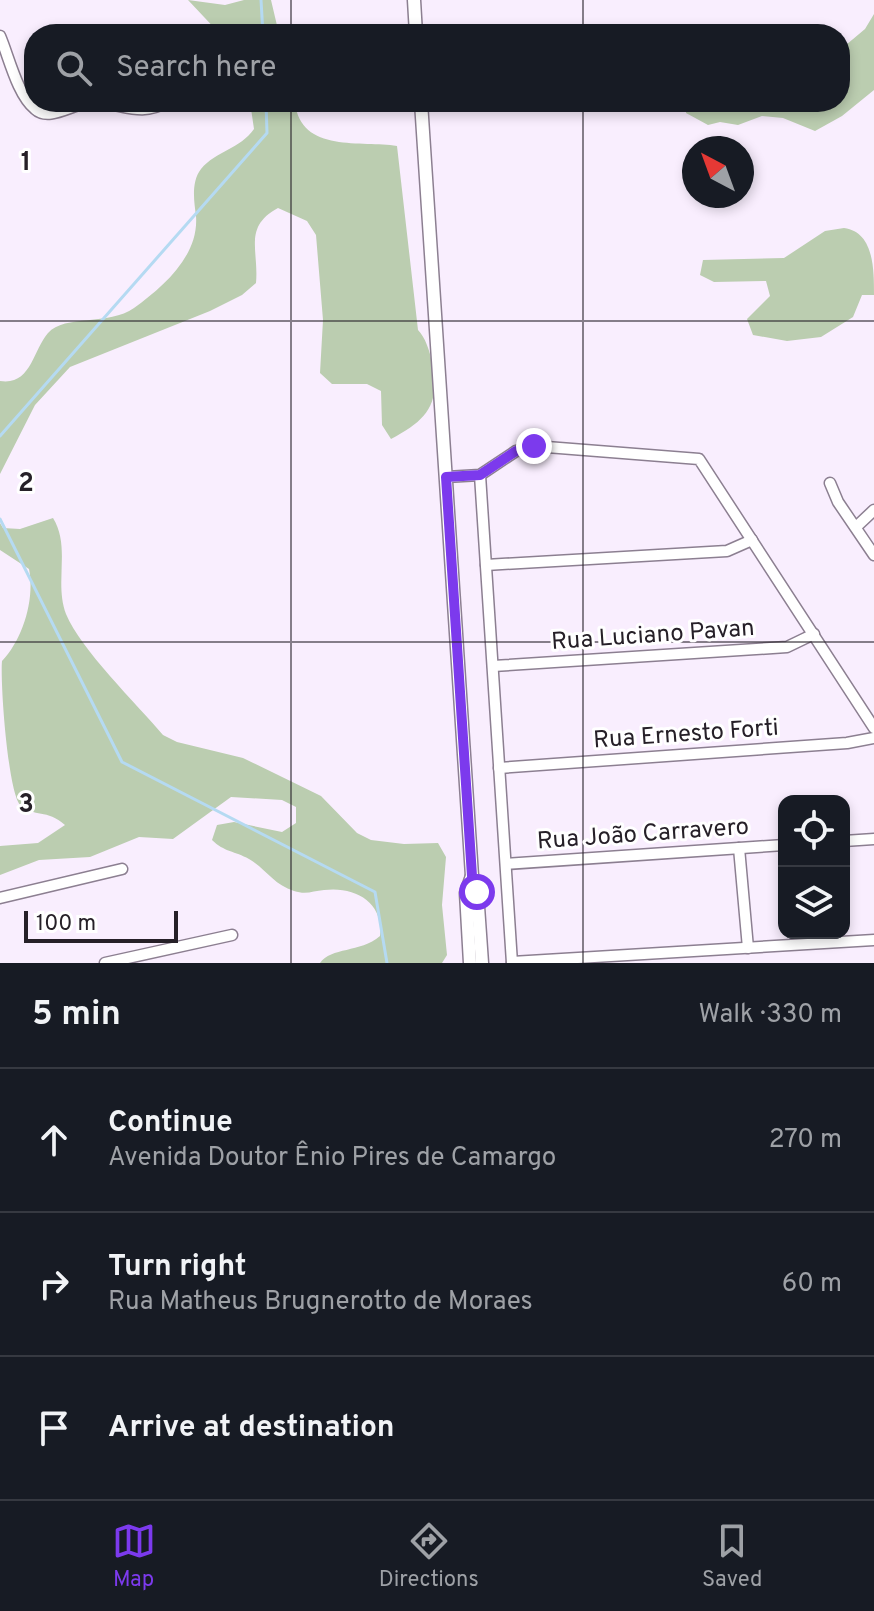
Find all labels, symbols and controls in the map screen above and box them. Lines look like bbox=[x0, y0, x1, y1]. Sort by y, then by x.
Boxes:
search box bbox=[24, 24, 850, 112]
icon: search bbox=[52, 46, 96, 90]
text: Search here bbox=[116, 50, 276, 87]
north arrow bbox=[682, 136, 754, 208]
text: 1 bbox=[21, 147, 31, 180]
route end bbox=[516, 428, 552, 464]
text: 2 bbox=[18, 468, 34, 501]
street label: Rua Luciano Pavan bbox=[550, 614, 756, 658]
street label: Rua Ernesto Forti bbox=[592, 714, 780, 756]
text: 3 bbox=[18, 789, 34, 822]
map controls bbox=[778, 795, 850, 939]
button: locate bbox=[778, 795, 850, 867]
street label: Rua João Carravero bbox=[536, 813, 750, 857]
button: layers bbox=[778, 867, 850, 939]
route start bbox=[459, 874, 495, 910]
scale bar bbox=[24, 907, 178, 943]
text: 100 m bbox=[36, 911, 96, 938]
text: 5 min bbox=[32, 994, 121, 1037]
text: Walk · 330 m bbox=[698, 999, 842, 1032]
text: Continue bbox=[108, 1105, 233, 1142]
icon: ahead bbox=[32, 1118, 76, 1162]
text: 270 m bbox=[769, 1124, 842, 1157]
text: Avenida Doutor Ênio Pires de Camargo bbox=[108, 1142, 556, 1175]
text: Turn right bbox=[108, 1249, 246, 1286]
icon: right bbox=[32, 1262, 76, 1306]
text: 60 m bbox=[782, 1268, 842, 1301]
text: Rua Matheus Brugnerotto de Moraes bbox=[108, 1286, 533, 1319]
icon: arrive bbox=[32, 1406, 76, 1450]
text: Arrive at destination bbox=[108, 1410, 394, 1447]
tab: Map bbox=[112, 1519, 156, 1594]
tab: Directions bbox=[379, 1519, 479, 1594]
tab: Saved bbox=[702, 1519, 762, 1594]

